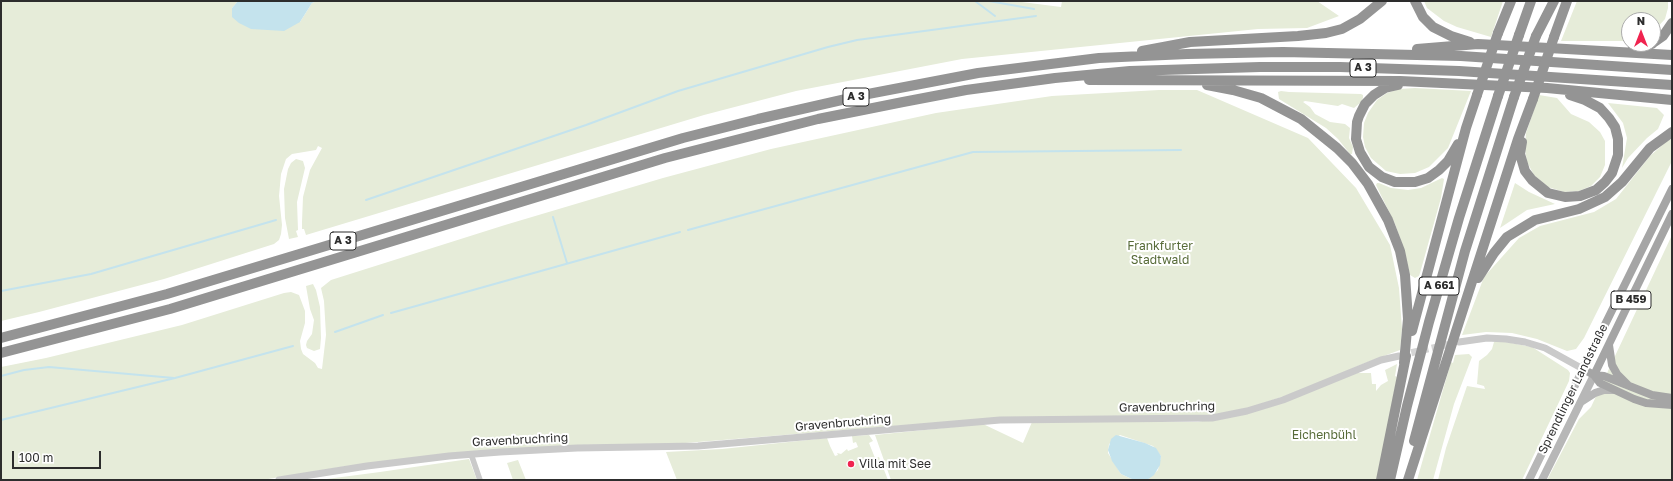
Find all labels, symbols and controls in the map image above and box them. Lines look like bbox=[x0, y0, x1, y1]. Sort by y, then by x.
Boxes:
north arrow bbox=[1621, 12, 1661, 52]
text: N bbox=[1637, 14, 1645, 27]
road number: A 3 bbox=[1350, 59, 1376, 77]
road number: A 3 bbox=[843, 88, 869, 106]
road number: A 3 bbox=[330, 232, 356, 250]
park label: Frankfurter Stadtwald bbox=[1127, 239, 1193, 267]
road number: A 661 bbox=[1419, 277, 1459, 295]
road number: B 459 bbox=[1611, 291, 1651, 309]
street label: Sprendlinger Landstraße bbox=[1535, 322, 1611, 456]
street label: Gravenbruchring bbox=[1119, 399, 1215, 415]
street label: Gravenbruchring bbox=[794, 412, 892, 434]
park label: Eichenbühl bbox=[1292, 428, 1356, 442]
street label: Gravenbruchring bbox=[472, 430, 568, 450]
scale bar bbox=[14, 443, 103, 469]
text: 100 m bbox=[19, 450, 53, 465]
place label: Villa mit See bbox=[859, 457, 931, 471]
marker: Villa mit See bbox=[846, 459, 856, 469]

